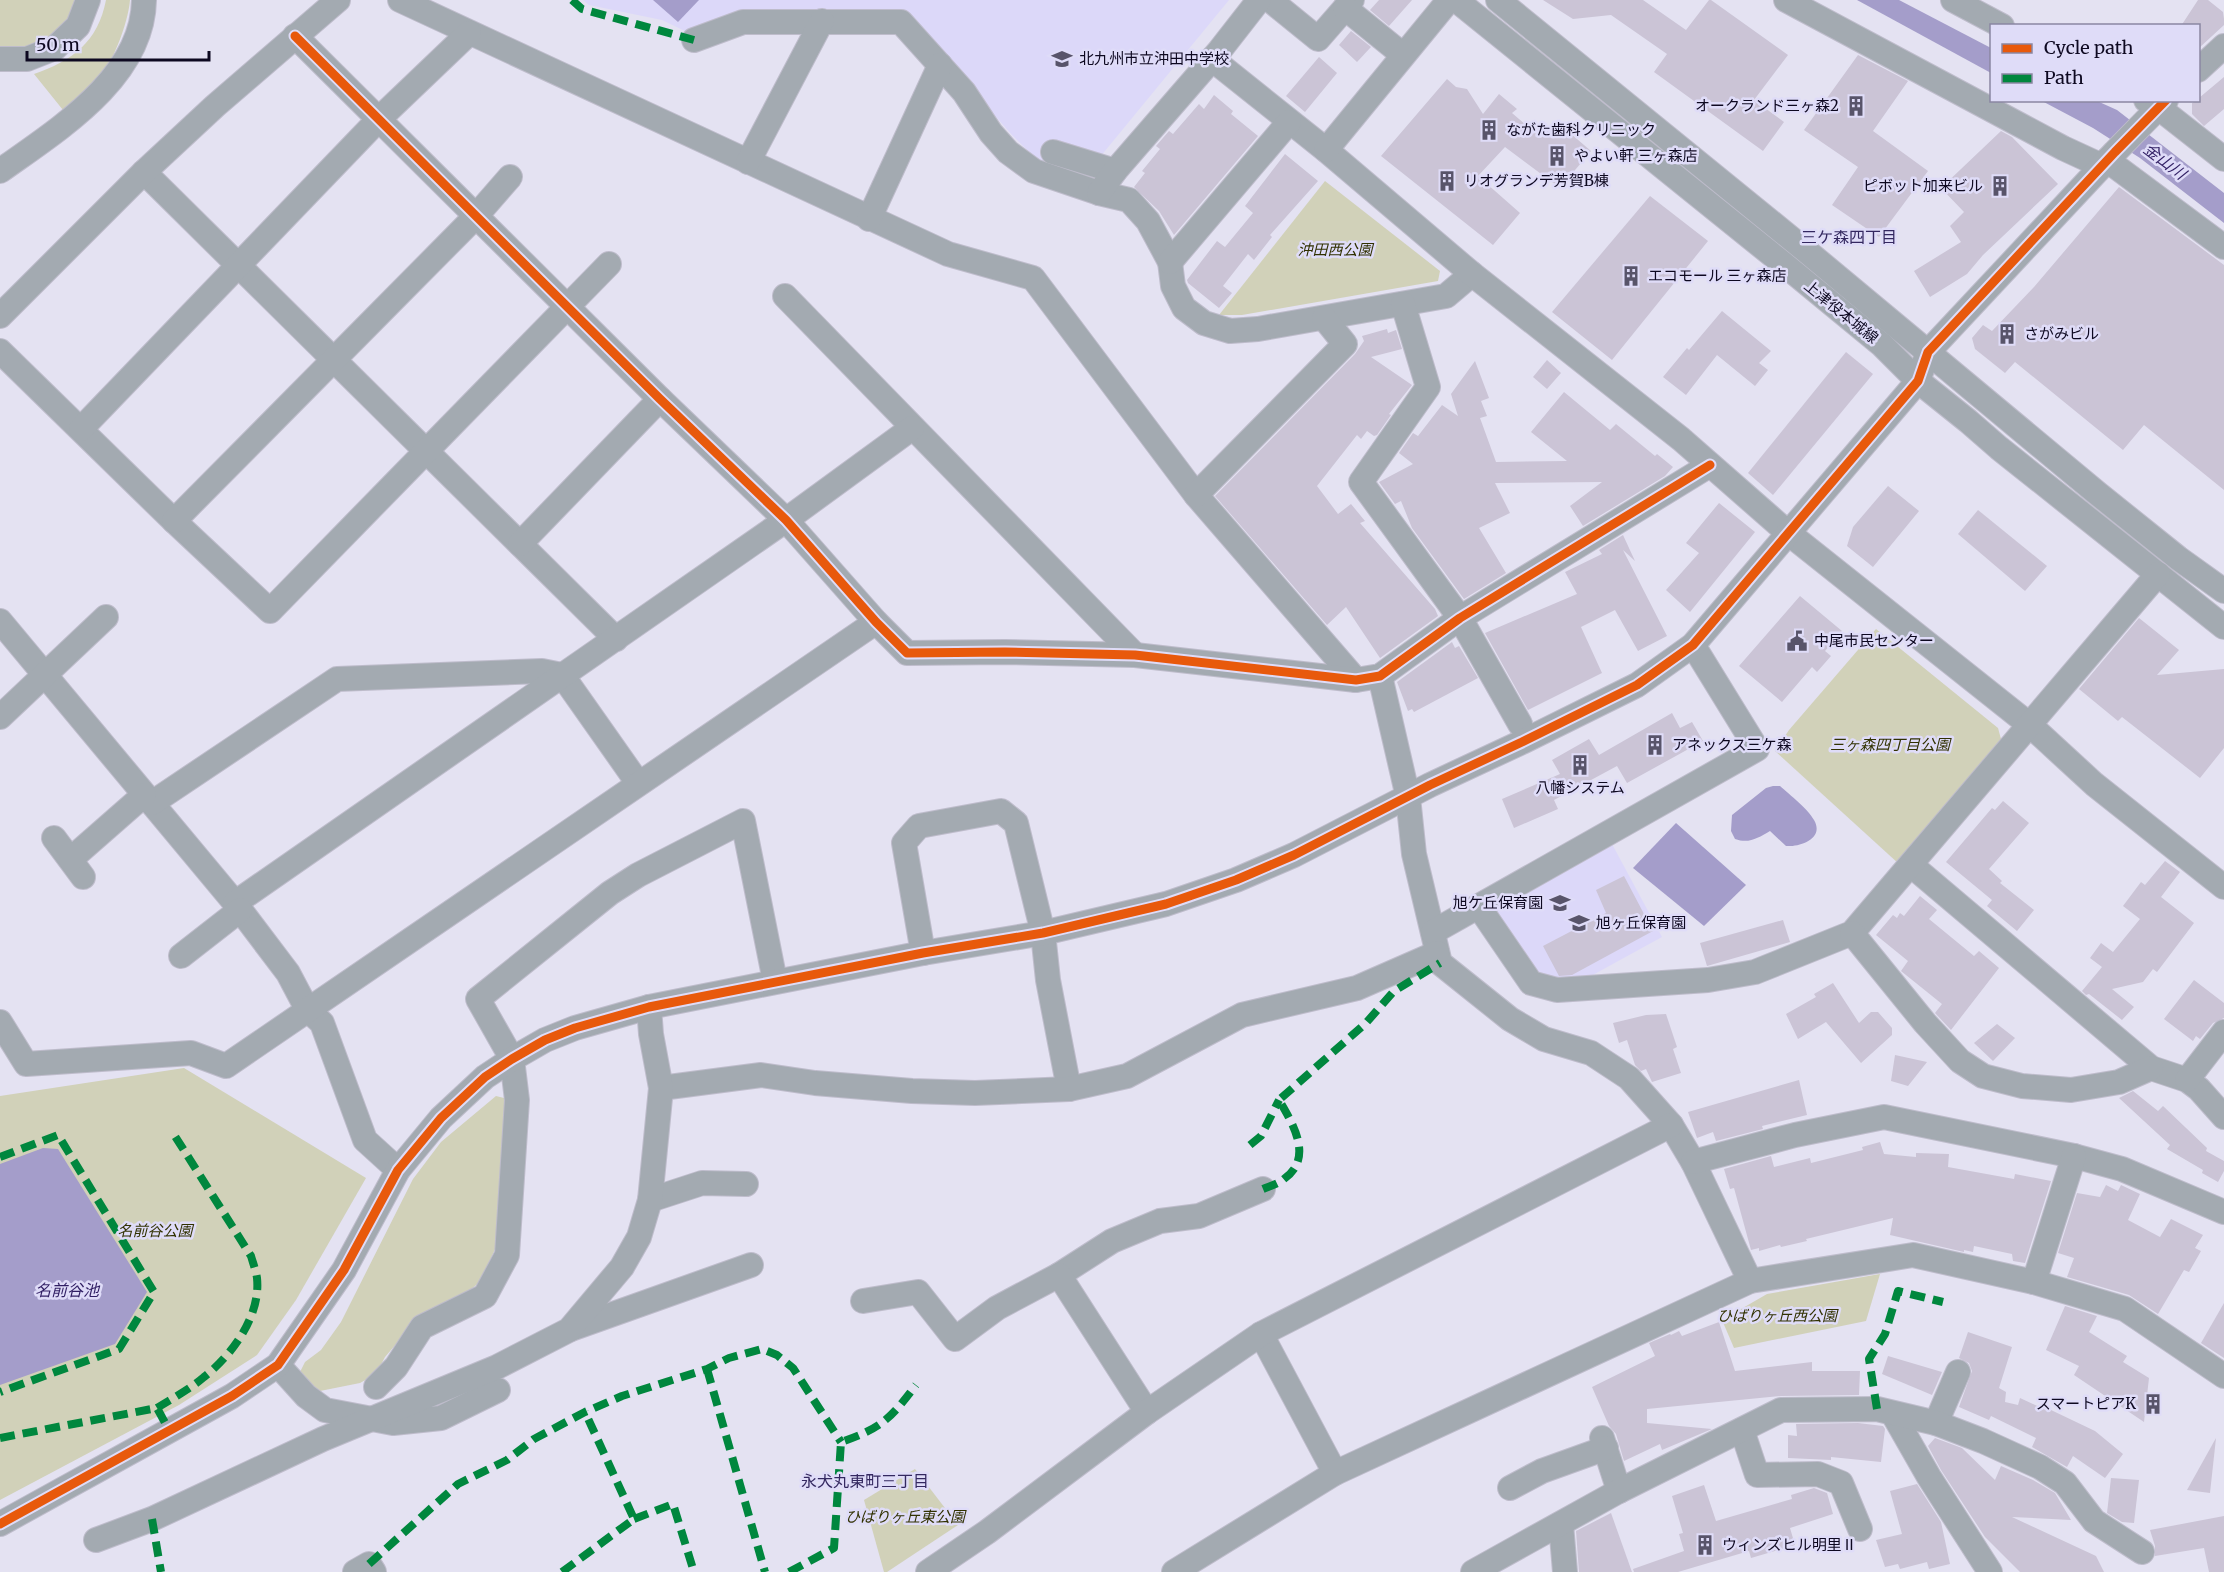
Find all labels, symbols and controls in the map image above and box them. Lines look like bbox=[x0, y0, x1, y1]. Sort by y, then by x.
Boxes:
scale bar bbox=[27, 24, 208, 62]
legend bbox=[1990, 24, 2200, 102]
text: 50 m bbox=[36, 33, 80, 56]
text: Cycle path bbox=[2044, 36, 2134, 59]
school or university icon: 北九州市立沖田中学校 bbox=[1050, 47, 1074, 71]
place label: 北九州市立沖田中学校 bbox=[1079, 49, 1229, 68]
text: Path bbox=[2044, 66, 2084, 89]
building icon: オークランド三ヶ森2 bbox=[1844, 94, 1868, 118]
place label: オークランド三ヶ森2 bbox=[1695, 96, 1839, 115]
building icon: ながた歯科クリニック bbox=[1477, 118, 1501, 142]
place label: ながた歯科クリニック bbox=[1506, 120, 1656, 139]
water label: 金山川 bbox=[2140, 139, 2192, 185]
building icon: やよい軒 三ヶ森店 bbox=[1545, 144, 1569, 168]
place label: やよい軒 三ヶ森店 bbox=[1574, 146, 1698, 165]
building icon: リオグランデ芳賀B棟 bbox=[1435, 169, 1459, 193]
place label: リオグランデ芳賀B棟 bbox=[1464, 171, 1609, 190]
building icon: ピボット加来ビル bbox=[1988, 174, 2012, 198]
place label: ピボット加来ビル bbox=[1863, 176, 1983, 195]
district label: 三ケ森四丁目 bbox=[1801, 227, 1897, 247]
park label: 沖田西公園 bbox=[1297, 240, 1374, 259]
building icon: エコモール 三ヶ森店 bbox=[1619, 264, 1643, 288]
place label: エコモール 三ヶ森店 bbox=[1648, 266, 1787, 285]
street label: 上津役本城線 bbox=[1800, 276, 1882, 347]
building icon: さがみビル bbox=[1995, 322, 2019, 346]
place label: さがみビル bbox=[2024, 324, 2099, 343]
public building icon: 中尾市民センター bbox=[1785, 629, 1809, 653]
place label: 中尾市民センター bbox=[1814, 631, 1934, 650]
building icon: アネックス三ケ森 bbox=[1643, 733, 1667, 757]
place label: アネックス三ケ森 bbox=[1672, 735, 1792, 754]
park label: 三ヶ森四丁目公園 bbox=[1830, 735, 1952, 754]
building icon: 八幡システム bbox=[1568, 753, 1592, 777]
place label: 八幡システム bbox=[1535, 778, 1625, 797]
school or university icon: 旭ケ丘保育園 bbox=[1548, 891, 1572, 915]
place label: 旭ケ丘保育園 bbox=[1453, 893, 1543, 912]
school or university icon: 旭ヶ丘保育園 bbox=[1567, 911, 1591, 935]
place label: 旭ヶ丘保育園 bbox=[1596, 913, 1686, 932]
park label: 名前谷公園 bbox=[117, 1221, 194, 1240]
water label: 名前谷池 bbox=[35, 1280, 101, 1300]
park label: ひばりヶ丘西公園 bbox=[1717, 1306, 1839, 1325]
building icon: スマートピアK bbox=[2141, 1392, 2165, 1416]
place label: スマートピアK bbox=[2036, 1394, 2136, 1413]
district label: 永犬丸東町三丁目 bbox=[801, 1471, 929, 1491]
park label: ひばりヶ丘東公園 bbox=[845, 1507, 967, 1526]
building icon: ウィンズヒル明里Ⅱ bbox=[1693, 1533, 1717, 1557]
place label: ウィンズヒル明里Ⅱ bbox=[1722, 1535, 1857, 1554]

